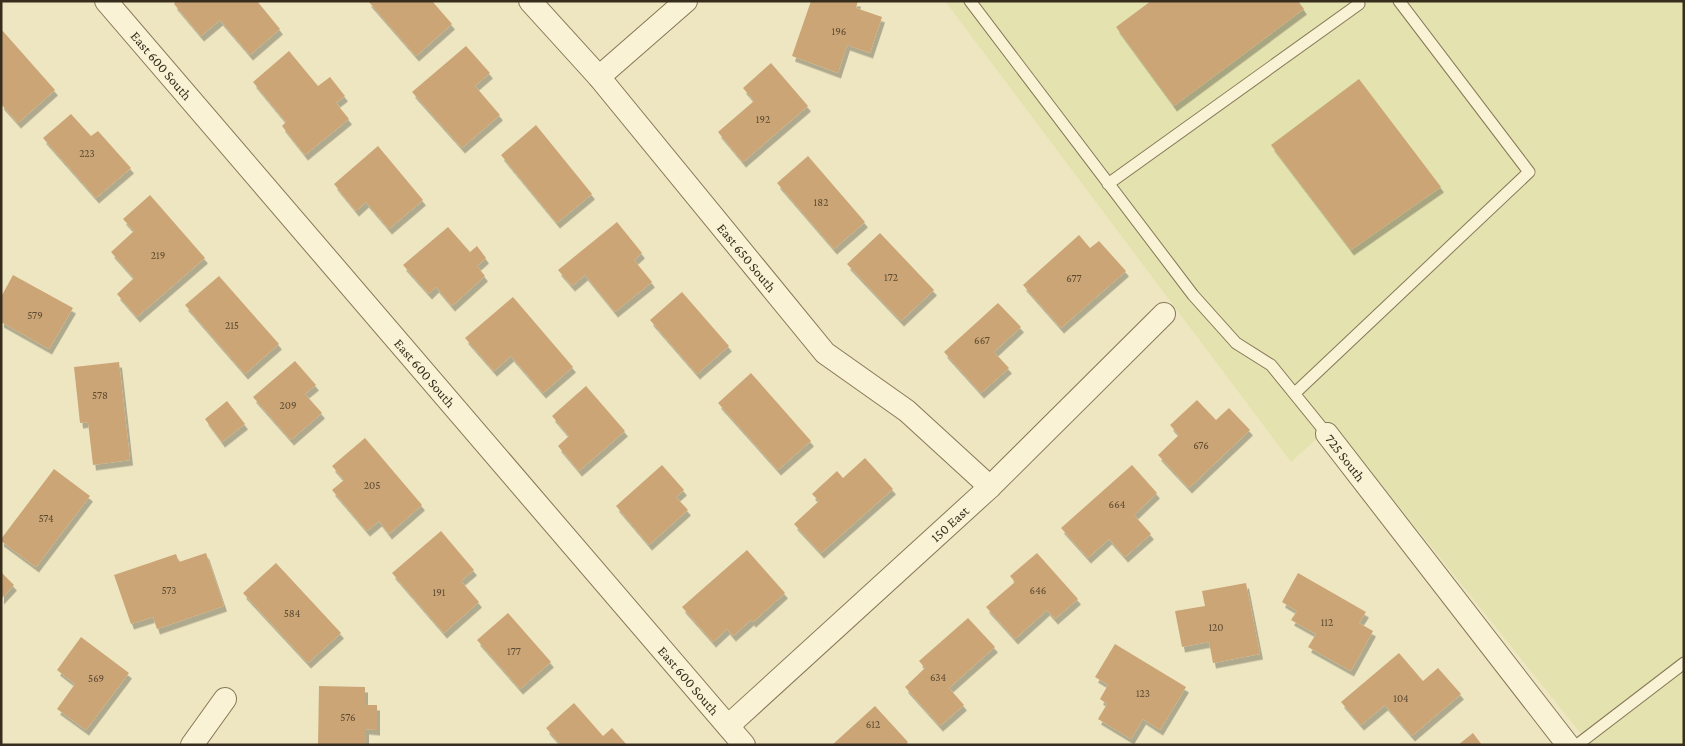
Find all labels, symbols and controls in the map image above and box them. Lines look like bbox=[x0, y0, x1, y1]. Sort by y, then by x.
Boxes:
house number: 196 bbox=[832, 25, 846, 37]
street label: East 600 South bbox=[127, 28, 196, 104]
house number: 192 bbox=[756, 113, 770, 125]
house number: 223 bbox=[79, 147, 95, 159]
house number: 182 bbox=[814, 196, 828, 208]
street label: East 650 South bbox=[714, 220, 780, 295]
house number: 219 bbox=[151, 249, 165, 261]
house number: 172 bbox=[884, 271, 898, 283]
house number: 677 bbox=[1066, 272, 1082, 284]
house number: 579 bbox=[27, 309, 43, 321]
house number: 215 bbox=[225, 319, 239, 331]
house number: 667 bbox=[974, 334, 990, 346]
street label: East 600 South bbox=[391, 335, 459, 411]
house number: 578 bbox=[92, 389, 108, 401]
house number: 209 bbox=[279, 399, 297, 411]
street label: 725 South bbox=[1322, 431, 1369, 485]
house number: 676 bbox=[1193, 439, 1209, 451]
house number: 205 bbox=[364, 479, 380, 491]
house number: 664 bbox=[1109, 498, 1126, 510]
street label: 150 East bbox=[927, 502, 972, 545]
house number: 574 bbox=[38, 512, 54, 524]
house number: 573 bbox=[161, 584, 177, 596]
house number: 646 bbox=[1030, 584, 1046, 596]
house number: 191 bbox=[433, 586, 446, 598]
house number: 584 bbox=[284, 607, 301, 619]
house number: 112 bbox=[1321, 616, 1333, 628]
house number: 120 bbox=[1208, 621, 1224, 633]
street label: East 600 South bbox=[655, 643, 723, 718]
house number: 177 bbox=[507, 645, 521, 657]
house number: 634 bbox=[930, 671, 946, 683]
house number: 569 bbox=[88, 672, 104, 684]
house number: 123 bbox=[1136, 687, 1150, 699]
house number: 104 bbox=[1393, 692, 1409, 704]
house number: 576 bbox=[340, 711, 356, 723]
house number: 612 bbox=[866, 718, 880, 730]

